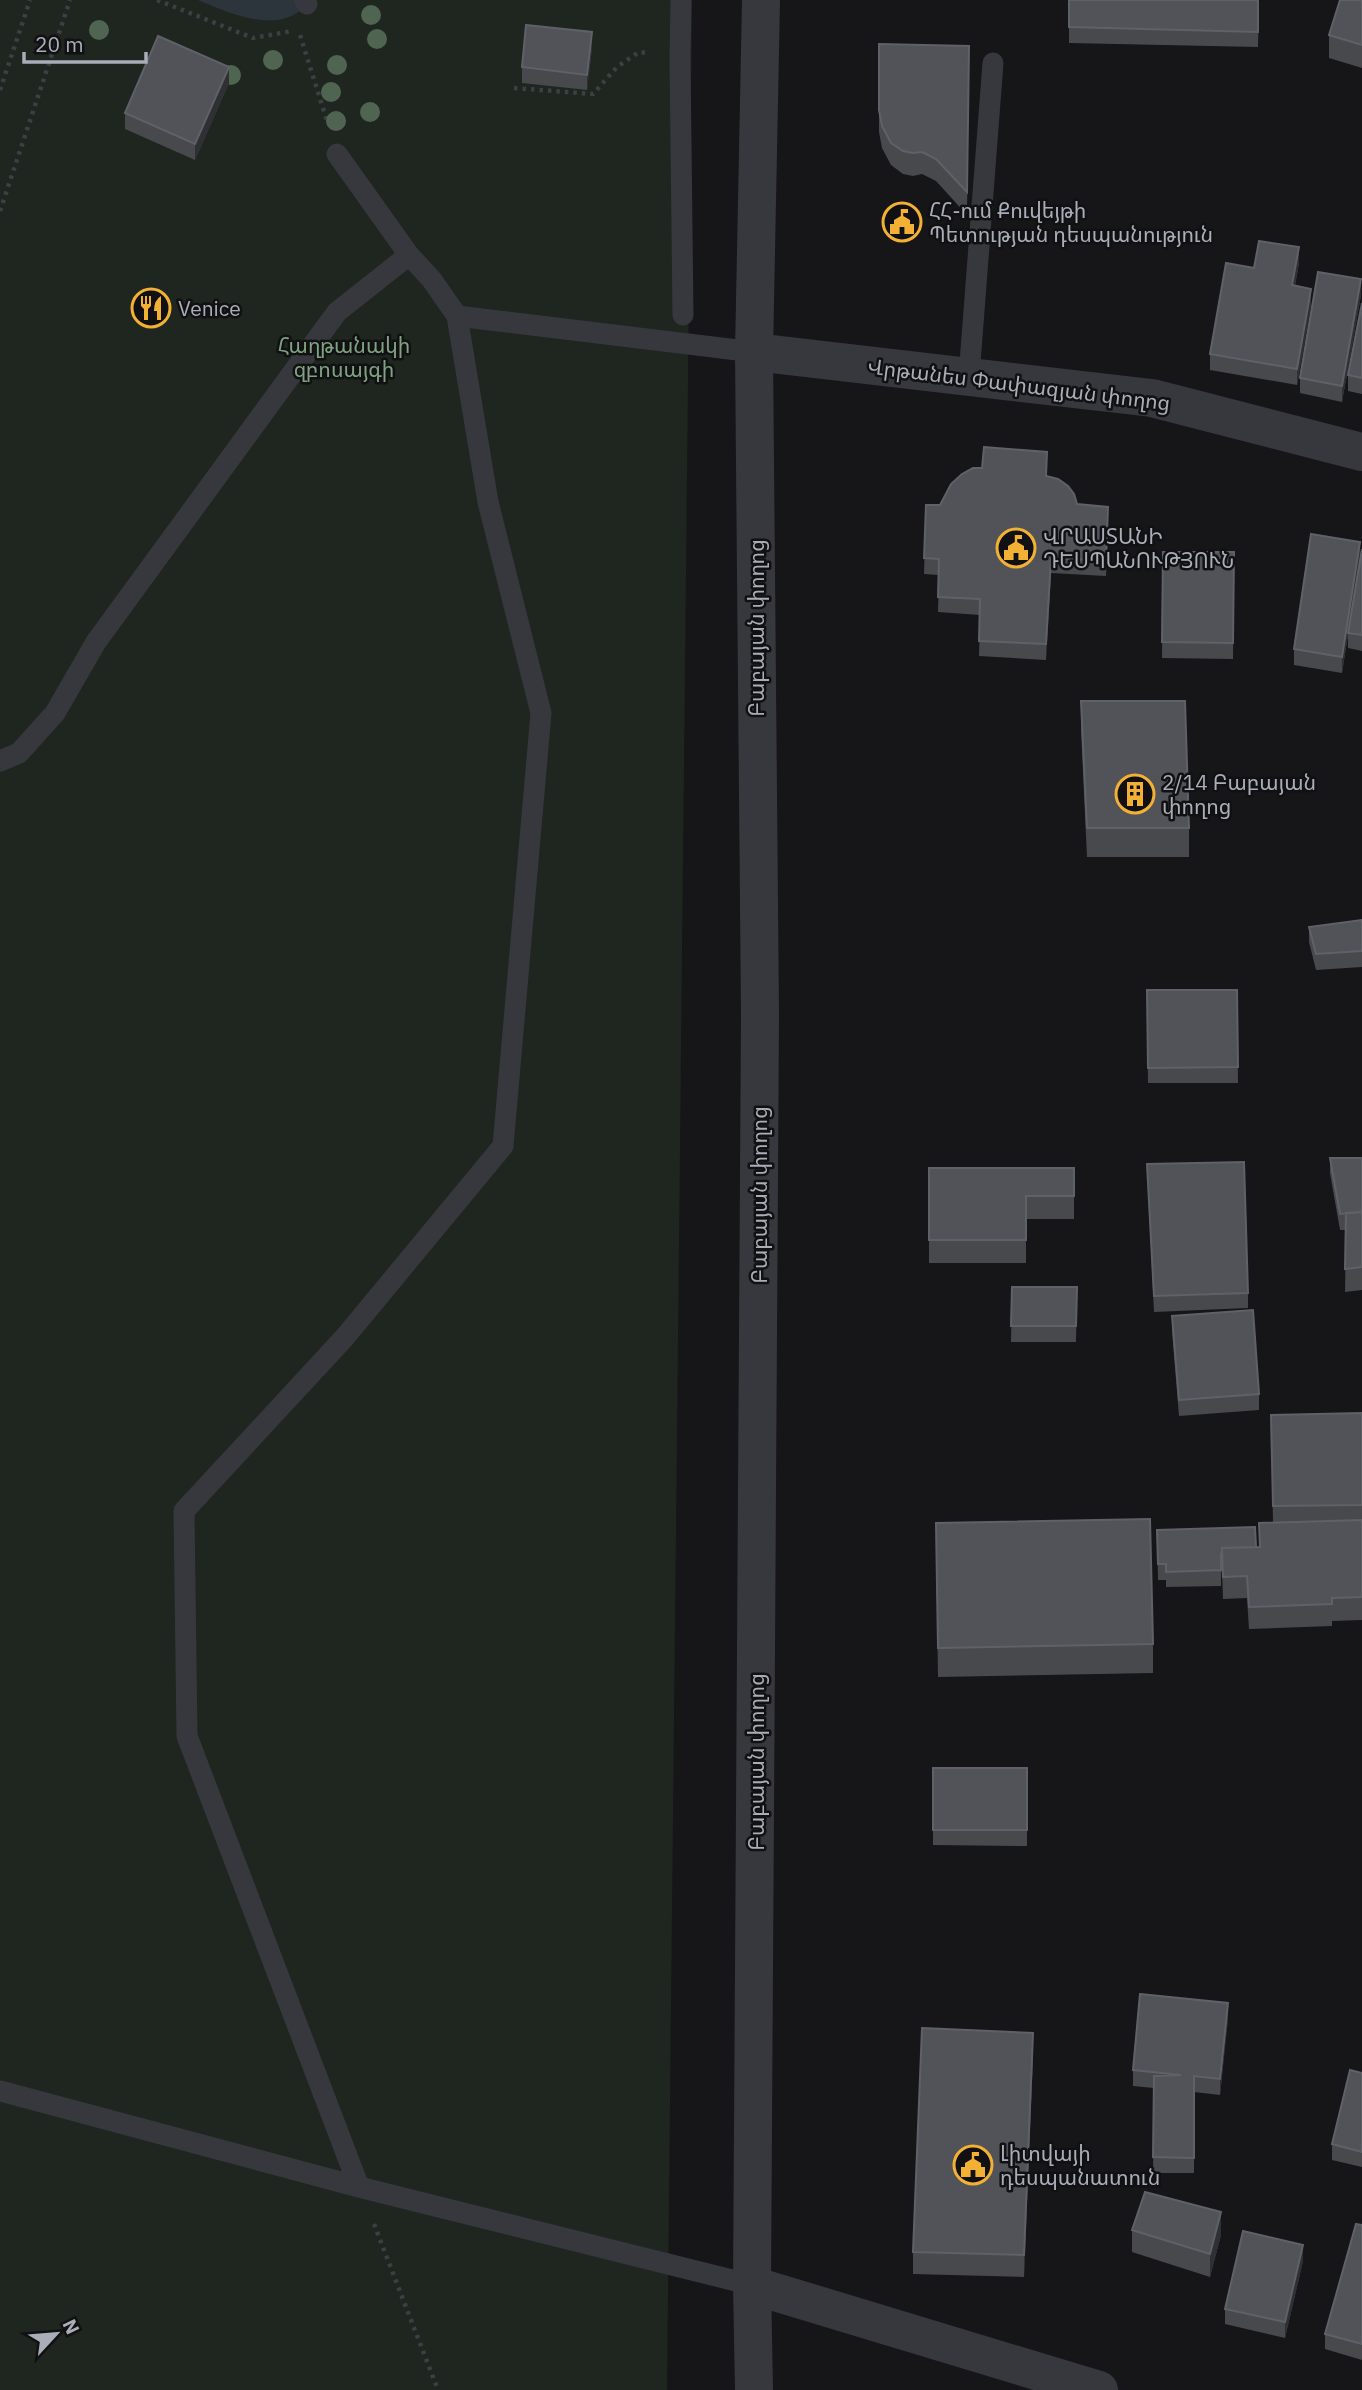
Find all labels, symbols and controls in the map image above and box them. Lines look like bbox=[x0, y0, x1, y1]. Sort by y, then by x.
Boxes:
scale bar bbox=[24, 21, 147, 65]
text: 20 m bbox=[35, 30, 84, 58]
place label: ՀՀ-ում Քուվեյթի Պետության դեսպանություն bbox=[929, 196, 1213, 248]
public building icon: ՀՀ-ում Քուվեյթի Պետության դեսպանություն bbox=[881, 201, 923, 243]
restaurant icon: Venice bbox=[130, 287, 172, 329]
place label: Venice bbox=[178, 294, 241, 322]
park label: Հաղթանակի զբոսայգի bbox=[278, 331, 410, 383]
street label: Վրթանես Փափազյան փողոց bbox=[866, 352, 1172, 416]
place label: ՎՐԱՍՏԱՆԻ ԴԵՍՊԱՆՈՒԹՅՈՒՆ bbox=[1043, 522, 1234, 574]
public building icon: ՎՐԱՍՏԱՆԻ ԴԵՍՊԱՆՈՒԹՅՈՒՆ bbox=[995, 527, 1037, 569]
street label: Բաբայան փողոց bbox=[742, 539, 770, 717]
place label: 2/14 Բաբայան փողոց bbox=[1162, 768, 1316, 820]
building icon: 2/14 Բաբայան փողոց bbox=[1114, 773, 1156, 815]
street label: Բաբայան փողոց bbox=[745, 1106, 773, 1284]
street label: Բաբայան փողոց bbox=[742, 1673, 770, 1851]
place label: Լիտվայի դեսպանատուն bbox=[1000, 2139, 1160, 2191]
public building icon: Լիտվայի դեսպանատուն bbox=[952, 2144, 994, 2186]
north arrow bbox=[21, 2299, 91, 2369]
text: N bbox=[57, 2315, 85, 2338]

